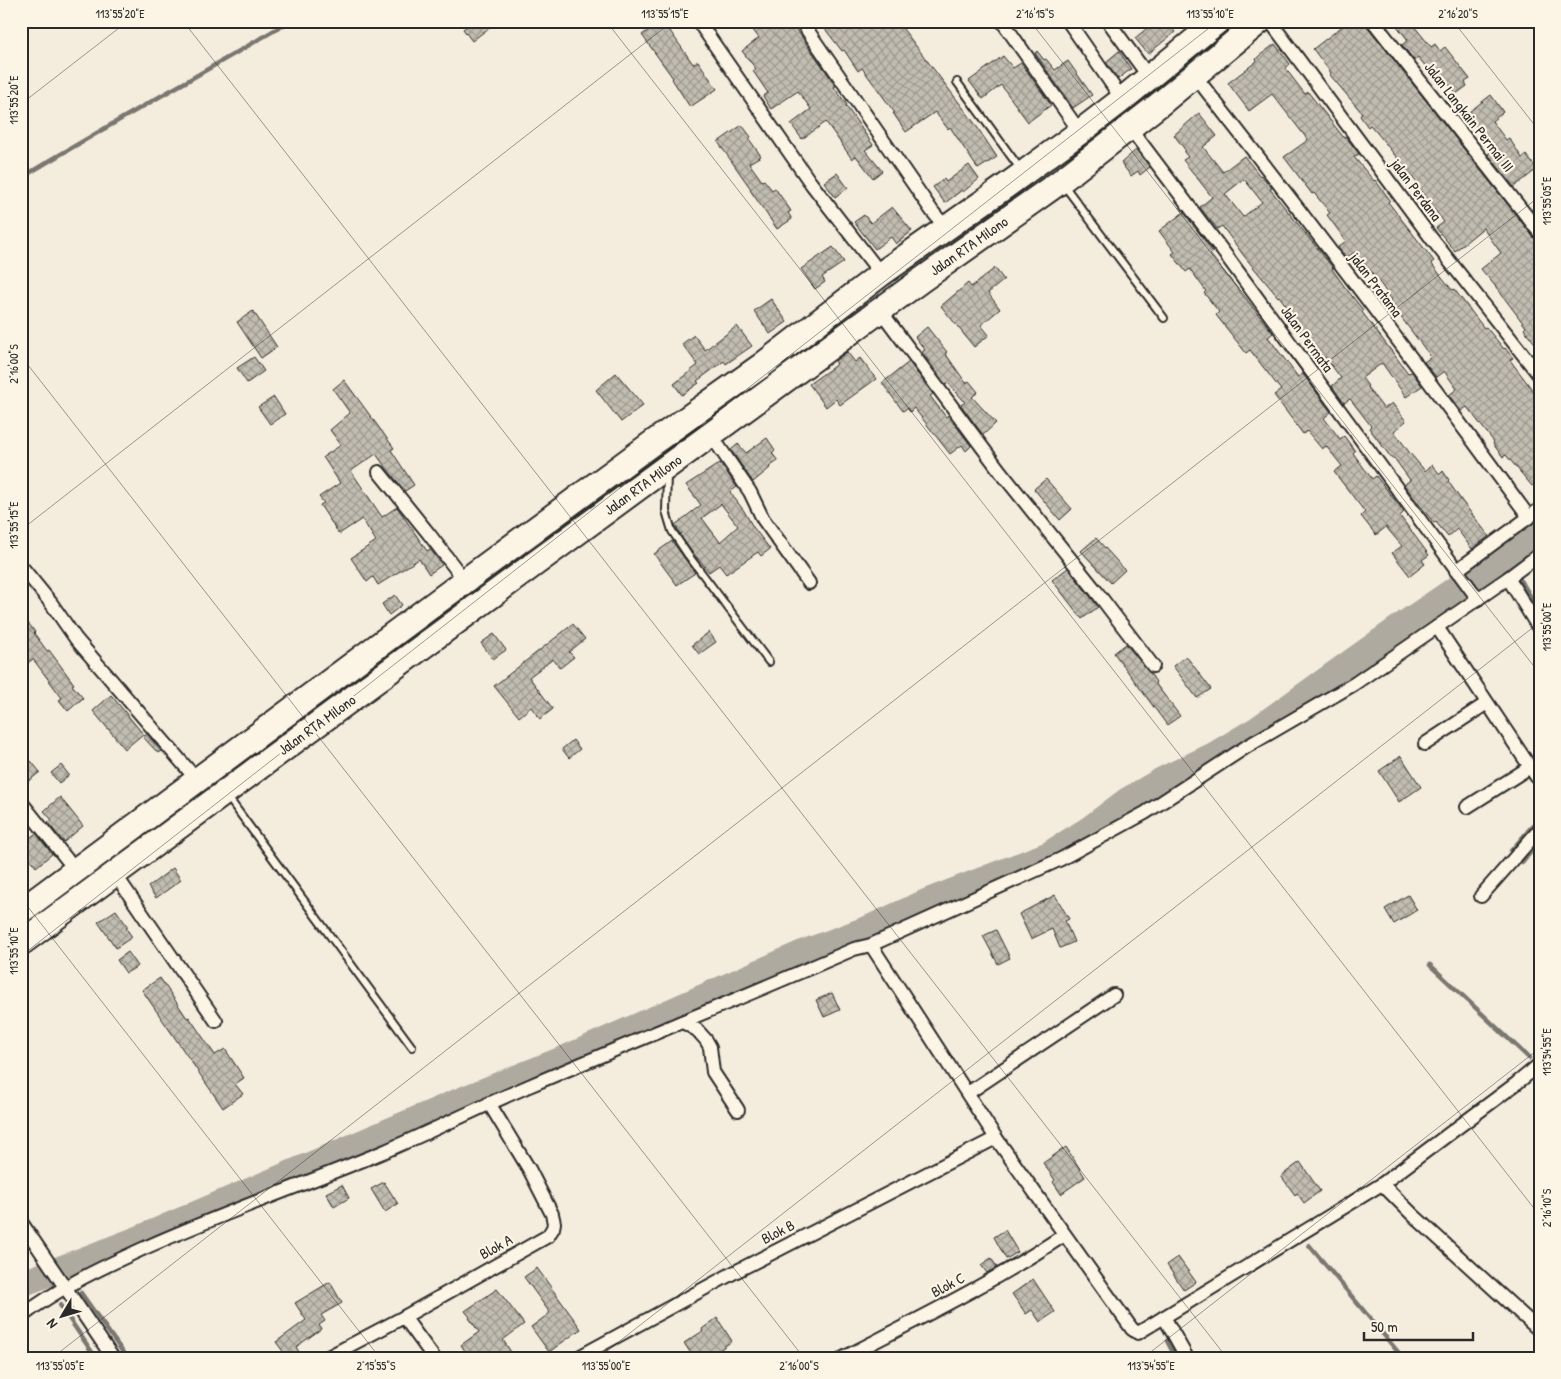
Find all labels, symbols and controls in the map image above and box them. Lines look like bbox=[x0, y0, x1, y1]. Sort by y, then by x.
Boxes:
text: 113°55'20"E bbox=[96, 5, 145, 22]
text: 113°55'15"E bbox=[641, 5, 689, 22]
text: 2°16'15"S bbox=[1016, 5, 1055, 22]
text: 113°55'10"E bbox=[1186, 5, 1235, 22]
text: 2°16'20"S bbox=[1438, 5, 1478, 22]
street label: Jalan Langkain Permai III bbox=[1420, 57, 1519, 176]
text: 113°55'20"E bbox=[5, 75, 22, 124]
street label: jalan Perdana bbox=[1385, 153, 1447, 225]
text: 113°55'05"E bbox=[1538, 176, 1555, 225]
street label: Jalan RTA Milono bbox=[925, 211, 1012, 280]
street label: jalan Pratama bbox=[1344, 247, 1408, 321]
street label: Jalan Permata bbox=[1276, 301, 1339, 376]
text: 2°16'00"S bbox=[5, 344, 22, 384]
street label: Jalan RTA Milono bbox=[600, 449, 686, 520]
text: 113°55'15"E bbox=[5, 501, 22, 549]
text: 113°55'00"E bbox=[1538, 602, 1555, 651]
street label: Jalan RTA Milono bbox=[274, 689, 360, 760]
text: 113°55'10"E bbox=[5, 926, 22, 975]
text: 113°54'55"E bbox=[1538, 1028, 1555, 1076]
text: 2°16'10"S bbox=[1538, 1188, 1555, 1227]
street label: Blok B bbox=[757, 1214, 798, 1249]
street label: Blok A bbox=[476, 1229, 517, 1264]
street label: Blok C bbox=[927, 1267, 968, 1302]
north arrow bbox=[38, 1292, 88, 1342]
scale bar bbox=[1364, 1309, 1472, 1341]
text: N bbox=[41, 1315, 61, 1333]
text: 50 m bbox=[1371, 1316, 1398, 1337]
text: 113°55'05"E bbox=[36, 1357, 85, 1374]
text: 2°15'55"S bbox=[356, 1357, 396, 1374]
text: 113°55'00"E bbox=[582, 1357, 631, 1374]
text: 2°16'00"S bbox=[779, 1357, 819, 1374]
text: 113°54'55"E bbox=[1127, 1357, 1175, 1374]

